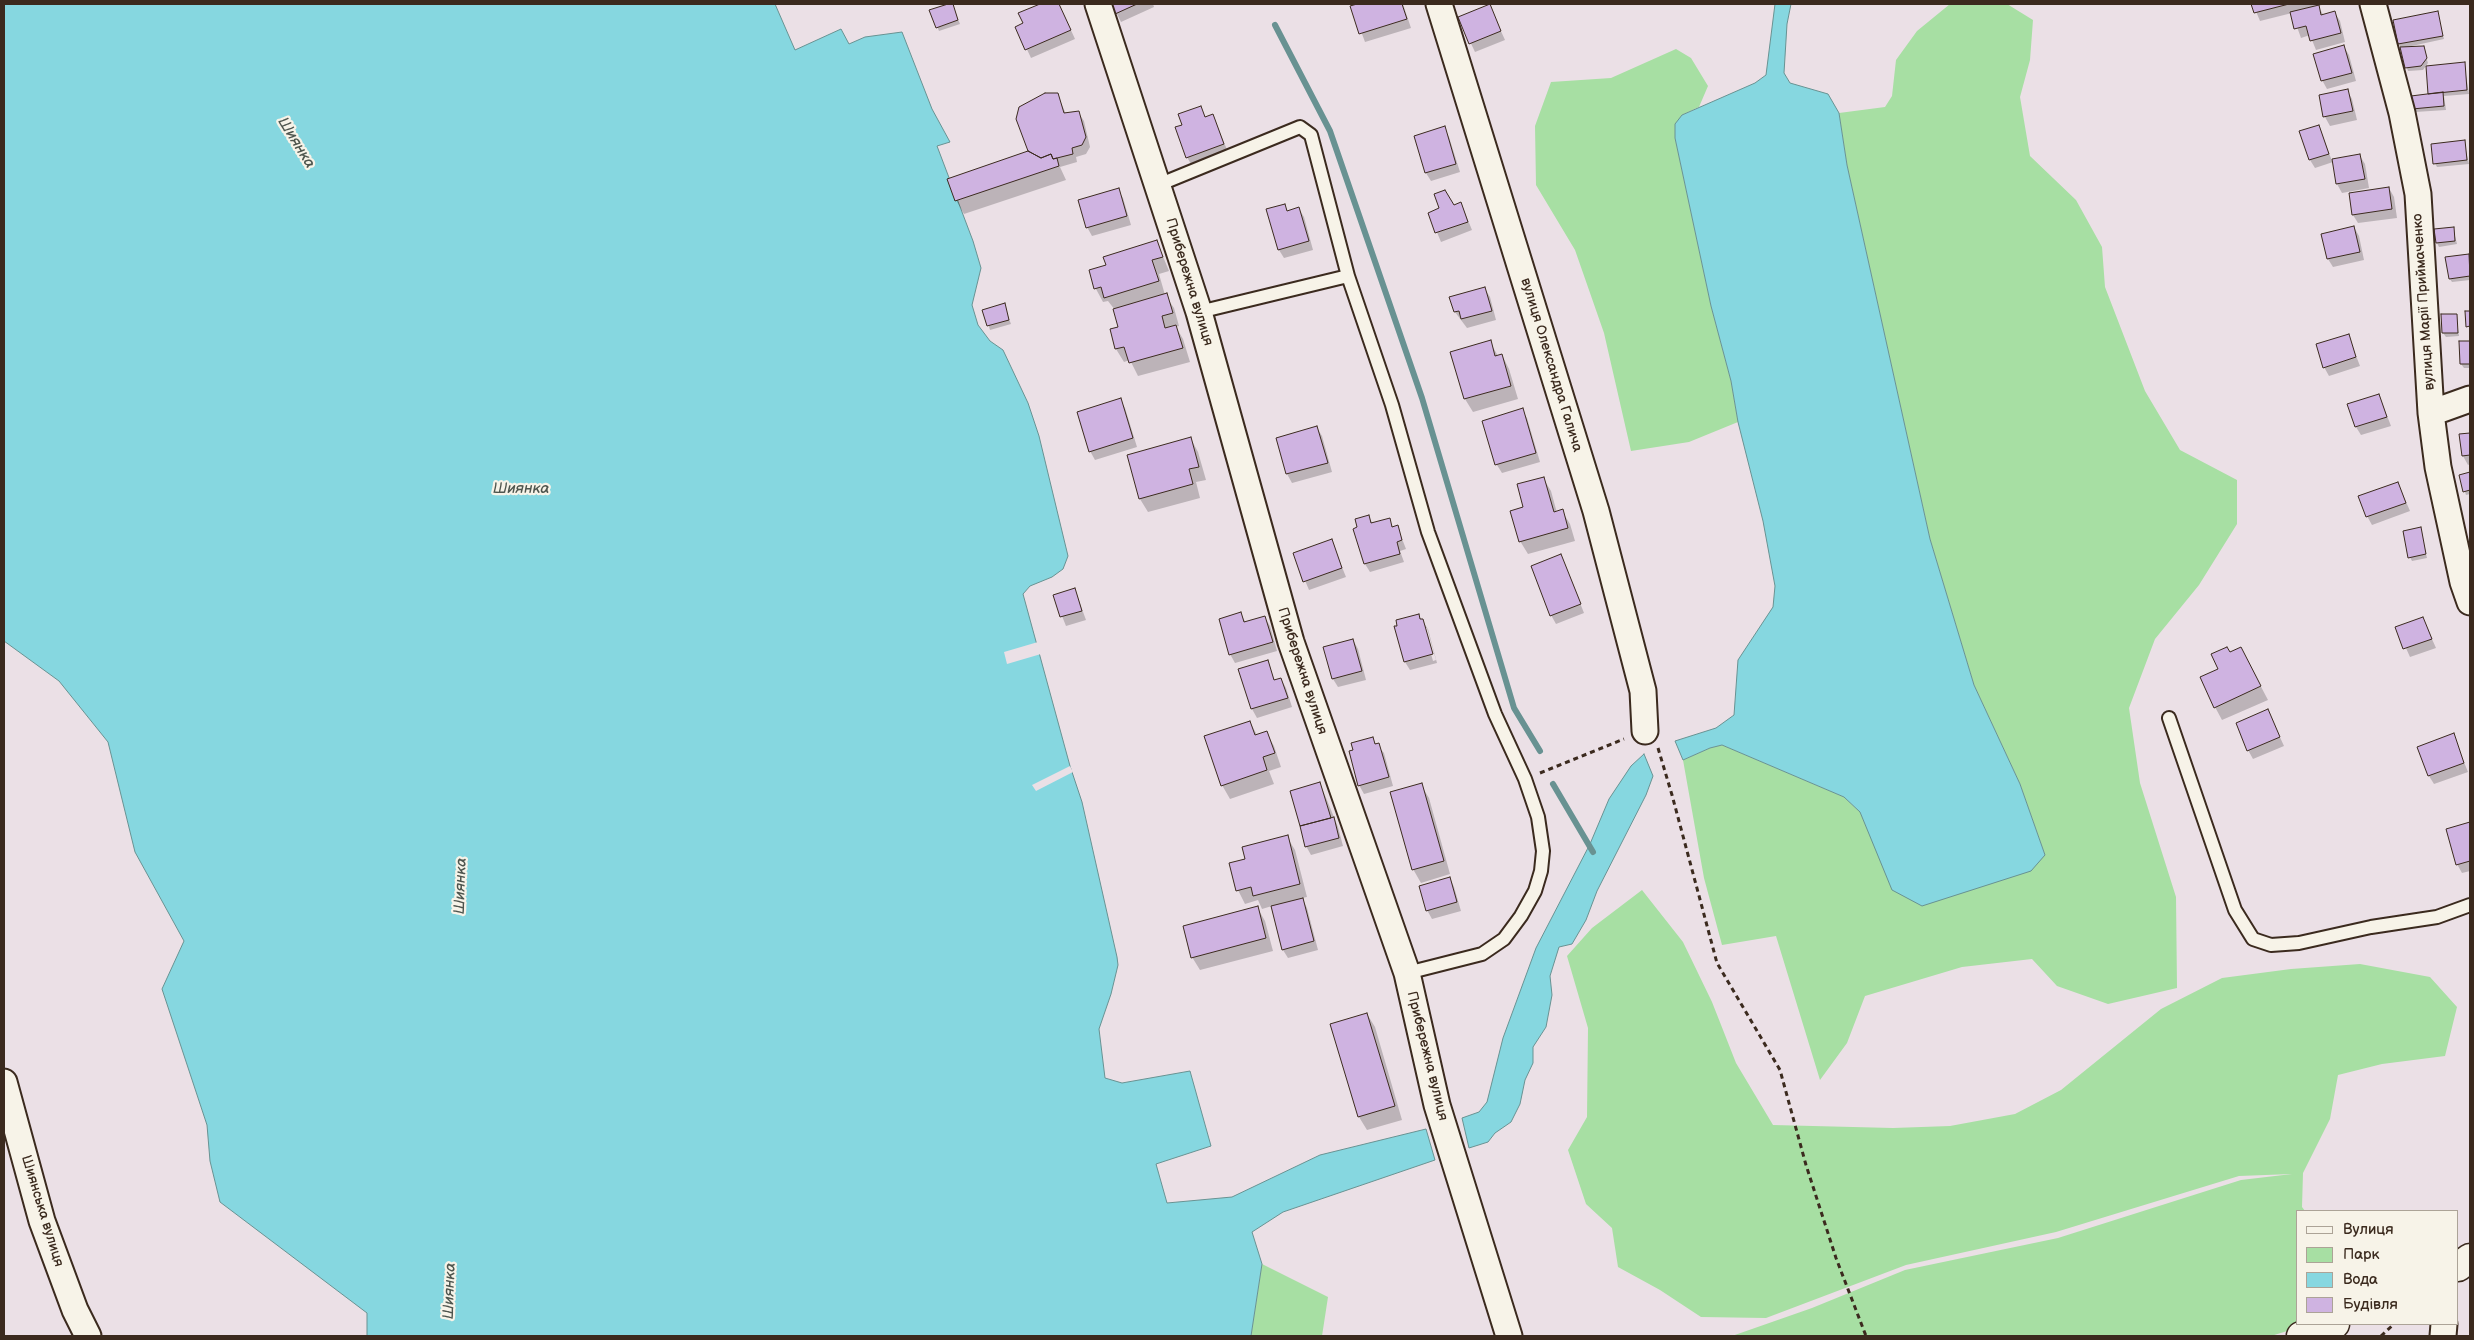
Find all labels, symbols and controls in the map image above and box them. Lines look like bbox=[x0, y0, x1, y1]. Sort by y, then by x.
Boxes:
water label: Шиянка bbox=[273, 114, 319, 172]
street label: вулиця Марії Приймаченко bbox=[2409, 213, 2439, 391]
street label: Прибережна вулиця bbox=[1162, 216, 1216, 348]
street label: вулиця Олександра Галича bbox=[1516, 276, 1586, 454]
water label: Шиянка bbox=[493, 480, 549, 498]
street label: Прибережна вулиця bbox=[1274, 605, 1330, 737]
water label: Шиянка bbox=[451, 857, 471, 915]
street label: Прибережна вулиця bbox=[1403, 990, 1451, 1122]
street label: Шиянська вулиця bbox=[17, 1153, 67, 1269]
legend bbox=[2296, 1210, 2459, 1325]
text: Вулиця bbox=[2343, 1220, 2394, 1239]
text: Парк bbox=[2343, 1245, 2380, 1264]
water label: Шиянка bbox=[440, 1262, 460, 1320]
text: Вода bbox=[2343, 1270, 2378, 1289]
text: Будівля bbox=[2343, 1295, 2398, 1314]

